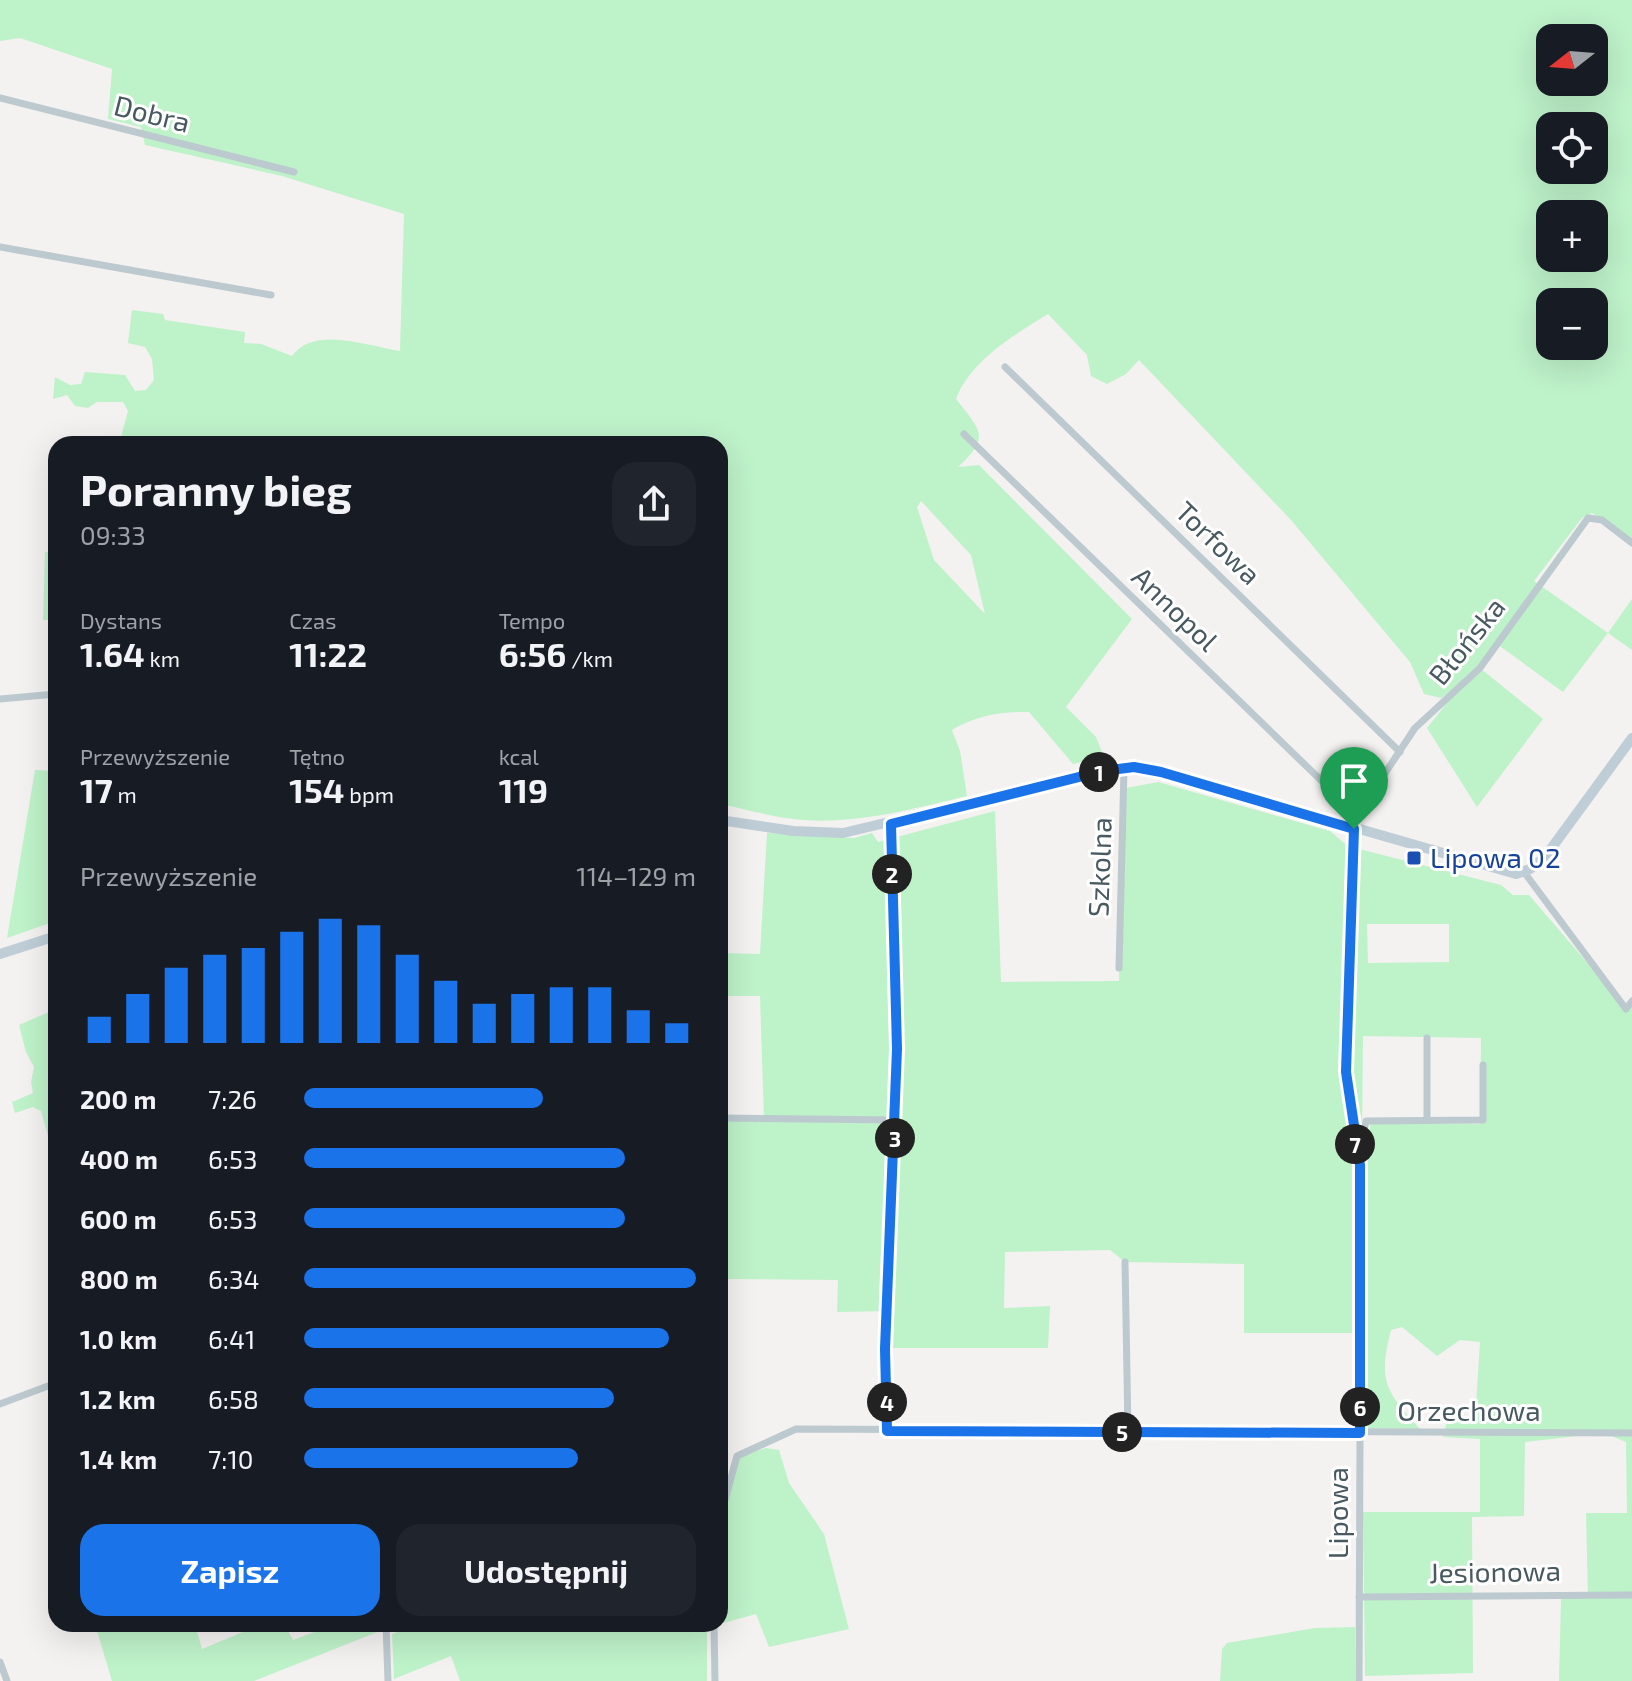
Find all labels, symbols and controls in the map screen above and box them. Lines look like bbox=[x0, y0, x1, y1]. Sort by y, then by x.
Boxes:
north arrow bbox=[1536, 24, 1608, 96]
map controls bbox=[1536, 24, 1608, 360]
street label: Dobra bbox=[111, 87, 194, 139]
button: locate bbox=[1536, 112, 1608, 184]
button: + bbox=[1536, 200, 1608, 272]
button: − bbox=[1536, 288, 1608, 360]
text: Poranny bieg bbox=[80, 462, 352, 515]
button: share bbox=[612, 462, 696, 546]
street label: Torfowa bbox=[1169, 494, 1268, 591]
text: 09:33 bbox=[80, 519, 146, 550]
street label: Annopol bbox=[1126, 559, 1226, 658]
street label: Błońska bbox=[1421, 590, 1512, 691]
text: Dystans bbox=[80, 607, 162, 633]
text: Czas bbox=[289, 607, 336, 633]
text: Tempo bbox=[499, 607, 565, 633]
text: 1.64 bbox=[80, 633, 145, 674]
text: 11:22 bbox=[289, 633, 367, 674]
text: 6:56 bbox=[499, 633, 566, 674]
text: km bbox=[145, 645, 180, 671]
text: /km bbox=[566, 645, 613, 671]
text: Przewyższenie bbox=[80, 743, 230, 769]
text: Tętno bbox=[289, 743, 345, 769]
text: kcal bbox=[499, 743, 539, 769]
pin bbox=[1320, 747, 1388, 829]
pin: 1 bbox=[1079, 752, 1119, 792]
text: 1 bbox=[1094, 759, 1104, 785]
icon: arrive bbox=[1332, 759, 1376, 803]
text: 17 bbox=[80, 769, 113, 810]
text: 154 bbox=[289, 769, 344, 810]
text: 119 bbox=[499, 769, 548, 810]
text: m bbox=[113, 781, 137, 807]
text: bpm bbox=[344, 781, 394, 807]
street label: Szkolna bbox=[1080, 817, 1118, 917]
place label: Lipowa 02 bbox=[1430, 840, 1561, 874]
marker: Lipowa 02 bbox=[1405, 849, 1423, 867]
pin: 2 bbox=[872, 854, 912, 894]
text: Przewyższenie bbox=[80, 860, 257, 891]
text: 114–129 m bbox=[576, 860, 696, 891]
text: 2 bbox=[886, 861, 898, 887]
text: 200 m bbox=[80, 1083, 156, 1114]
text: 7:26 bbox=[208, 1083, 257, 1114]
pin: 3 bbox=[875, 1118, 915, 1158]
pin: 7 bbox=[1335, 1124, 1375, 1164]
text: 3 bbox=[889, 1125, 901, 1151]
text: 7 bbox=[1349, 1131, 1361, 1157]
text: 400 m bbox=[80, 1143, 158, 1174]
text: 6:53 bbox=[208, 1143, 257, 1174]
text: 600 m bbox=[80, 1203, 157, 1234]
text: 6:53 bbox=[208, 1203, 257, 1234]
text: 800 m bbox=[80, 1263, 158, 1294]
text: 6:34 bbox=[208, 1263, 259, 1294]
text: 1.0 km bbox=[80, 1323, 157, 1354]
text: 6:41 bbox=[208, 1323, 255, 1354]
pin: 4 bbox=[867, 1382, 907, 1422]
text: 1.2 km bbox=[80, 1383, 156, 1414]
text: 6:58 bbox=[208, 1383, 259, 1414]
pin: 6 bbox=[1340, 1387, 1380, 1427]
text: 4 bbox=[880, 1389, 894, 1415]
street label: Orzechowa bbox=[1397, 1393, 1541, 1427]
text: 6 bbox=[1354, 1394, 1366, 1420]
pin: 5 bbox=[1102, 1412, 1142, 1452]
text: 5 bbox=[1116, 1419, 1128, 1445]
text: 1.4 km bbox=[80, 1443, 157, 1474]
text: 7:10 bbox=[208, 1443, 253, 1474]
street label: Lipowa bbox=[1320, 1467, 1354, 1559]
button: Zapisz bbox=[80, 1524, 380, 1616]
button: Udostępnij bbox=[396, 1524, 696, 1616]
street label: Jesionowa bbox=[1429, 1553, 1561, 1589]

